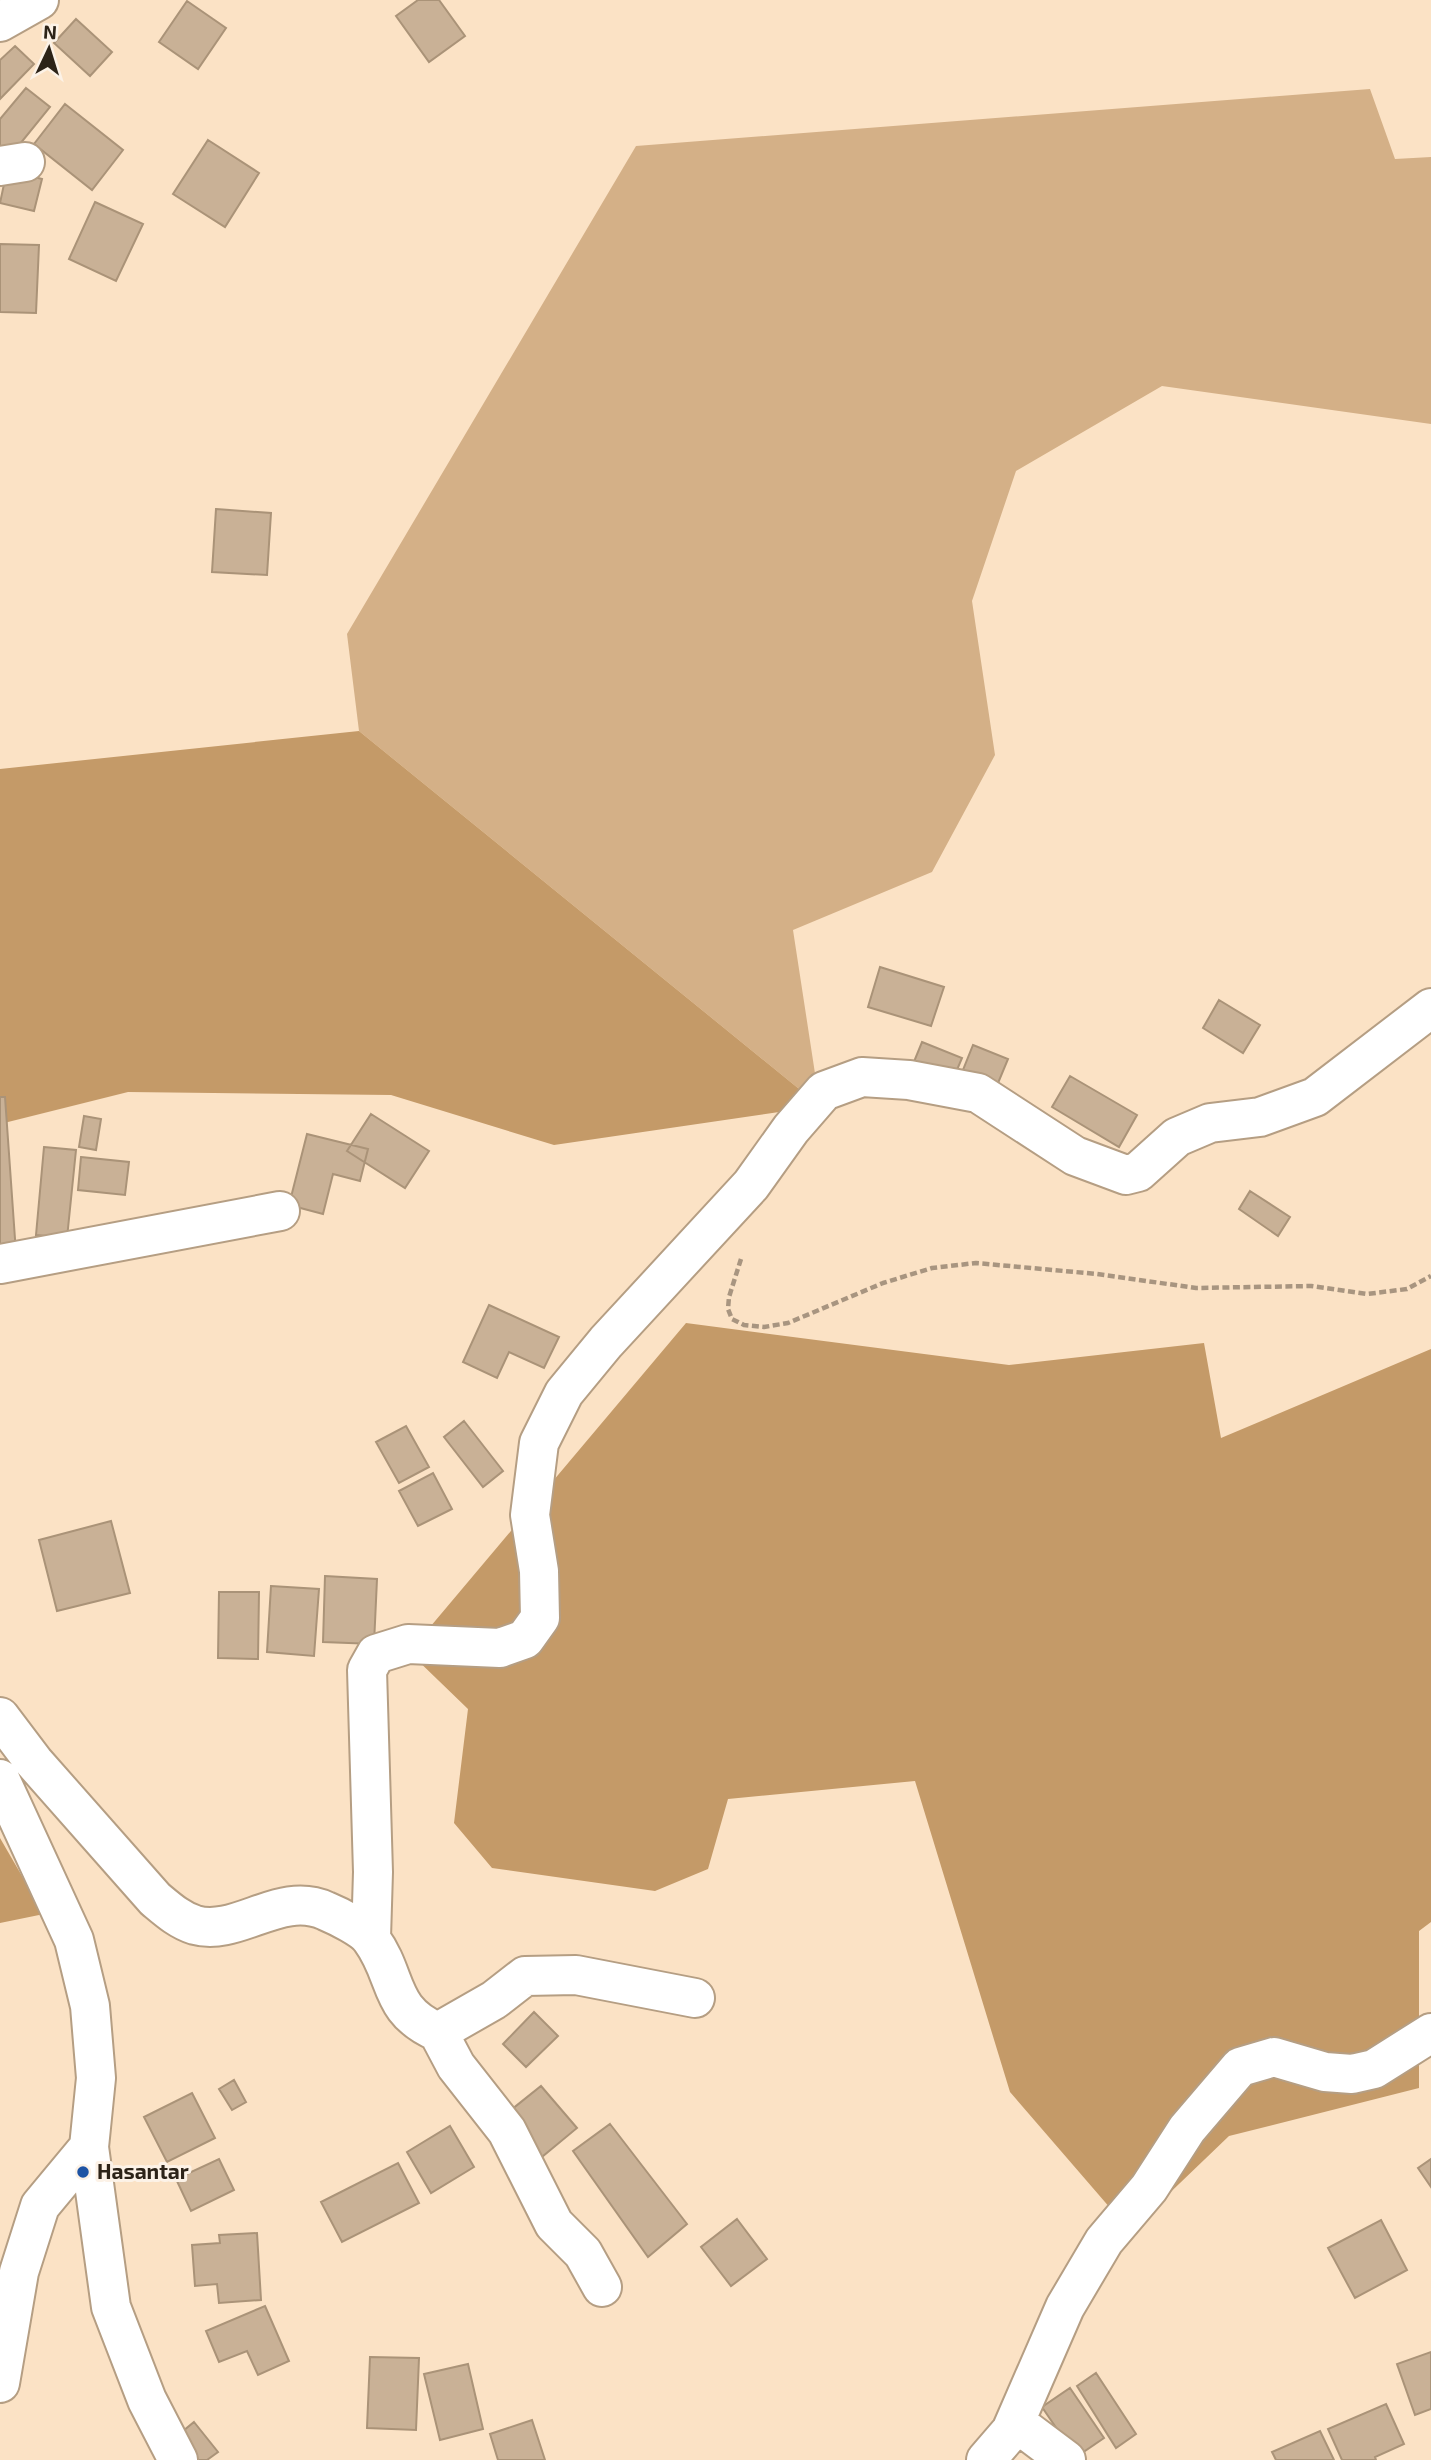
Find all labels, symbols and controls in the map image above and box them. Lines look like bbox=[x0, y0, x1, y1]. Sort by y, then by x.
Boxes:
north arrow bbox=[14, 14, 84, 84]
text: N bbox=[43, 20, 58, 43]
place label: Hasantar bbox=[97, 2158, 189, 2183]
marker: Hasantar bbox=[75, 2164, 91, 2180]

